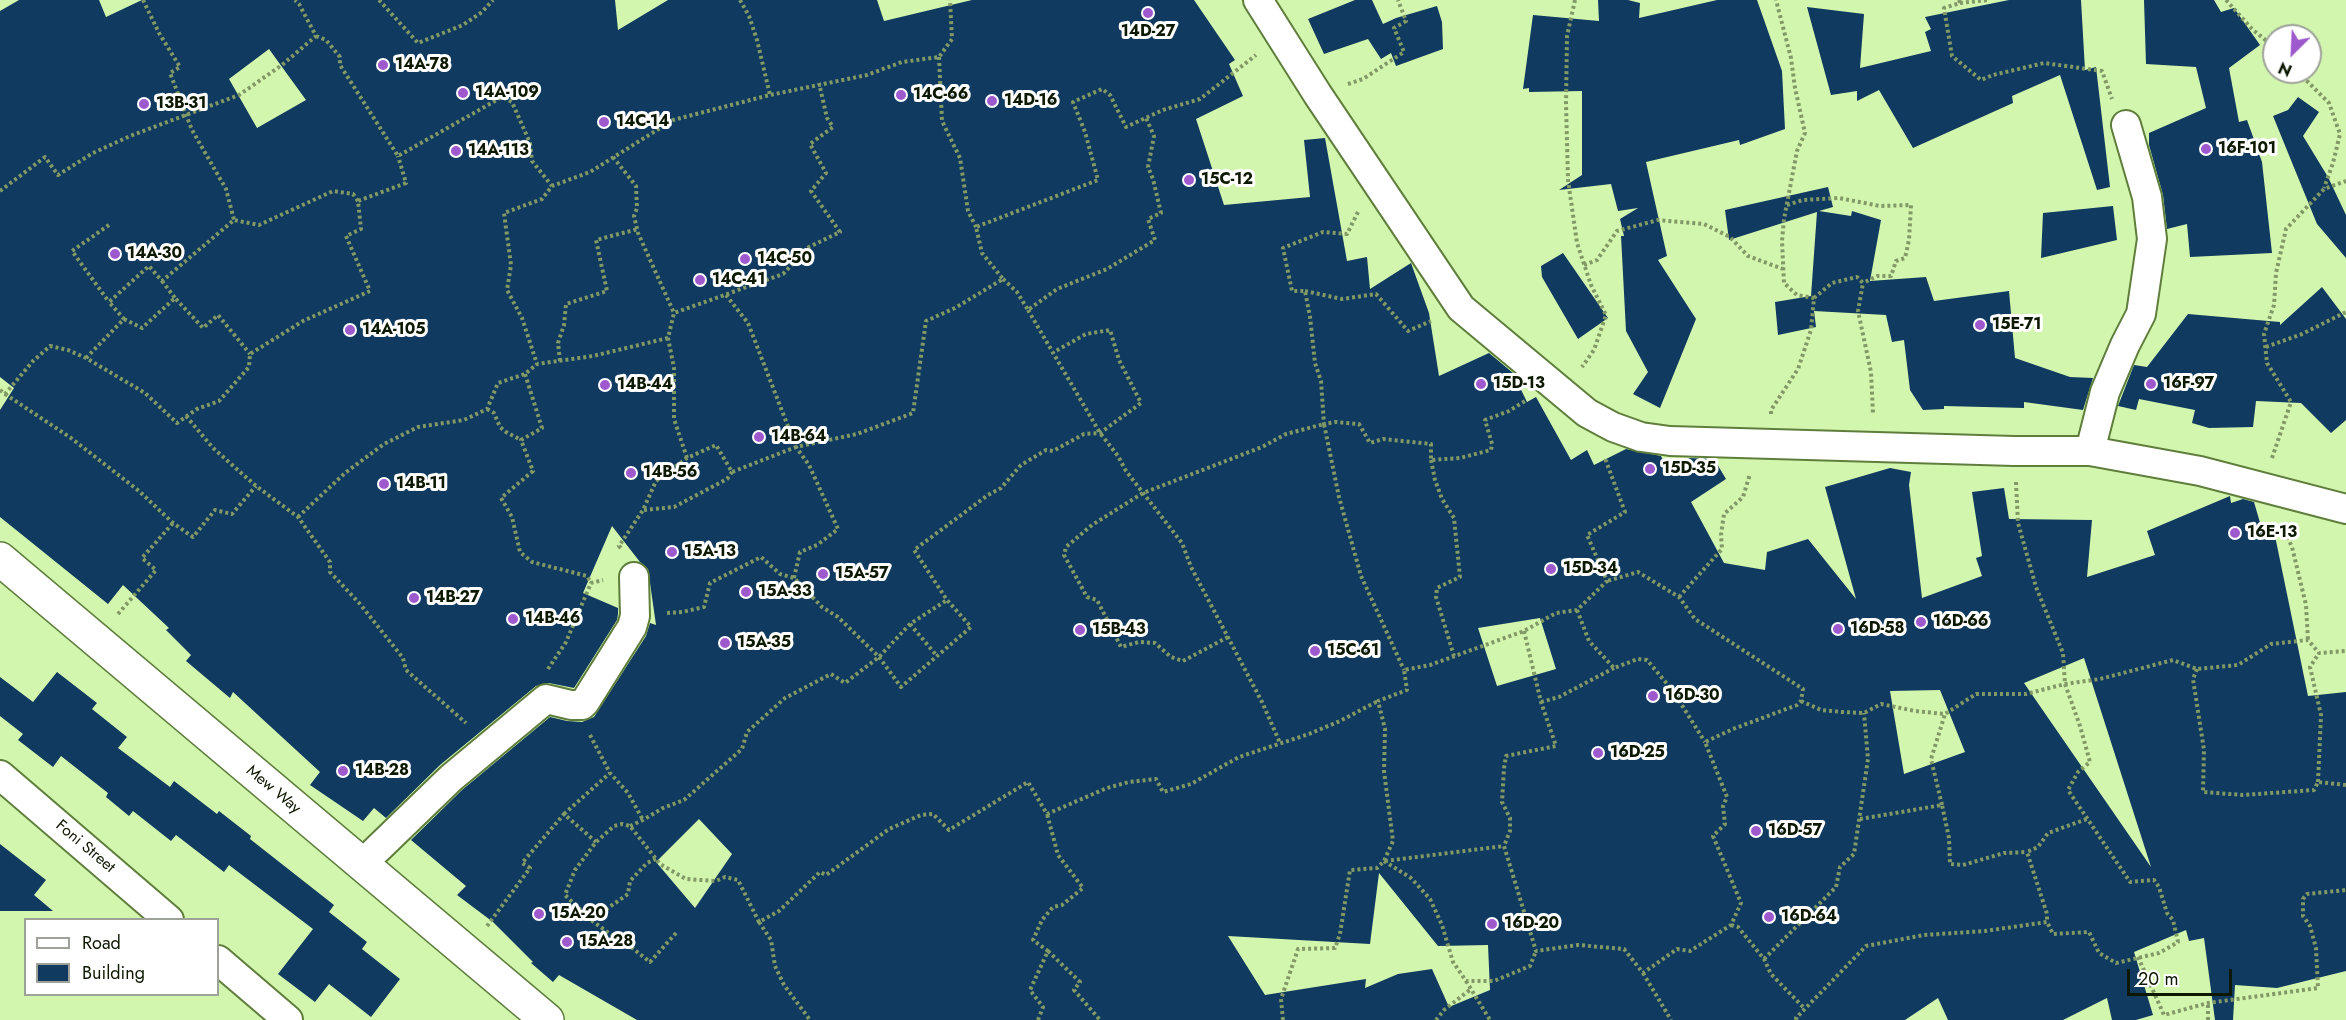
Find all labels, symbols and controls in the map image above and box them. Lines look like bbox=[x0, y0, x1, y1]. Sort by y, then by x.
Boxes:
marker: 14D-27 bbox=[1141, 6, 1155, 20]
place label: 14D-27 bbox=[1121, 22, 1175, 42]
north arrow bbox=[2262, 24, 2322, 84]
place label: 14A-78 bbox=[395, 55, 449, 75]
text: N bbox=[2275, 56, 2296, 82]
marker: 14A-78 bbox=[376, 58, 390, 72]
place label: 14A-109 bbox=[475, 83, 539, 103]
place label: 14C-66 bbox=[913, 85, 968, 105]
marker: 14A-109 bbox=[456, 86, 470, 100]
marker: 14C-66 bbox=[894, 88, 908, 102]
place label: 14D-16 bbox=[1004, 91, 1057, 111]
place label: 13B-31 bbox=[156, 94, 206, 114]
marker: 14D-16 bbox=[985, 94, 999, 108]
marker: 13B-31 bbox=[137, 97, 151, 111]
place label: 14C-14 bbox=[616, 112, 669, 132]
marker: 14C-14 bbox=[597, 115, 611, 129]
place label: 16F-101 bbox=[2218, 139, 2276, 159]
place label: 14A-113 bbox=[468, 141, 529, 161]
marker: 16F-101 bbox=[2199, 142, 2213, 156]
marker: 14A-113 bbox=[449, 144, 463, 158]
place label: 15C-12 bbox=[1201, 170, 1253, 190]
marker: 15C-12 bbox=[1182, 173, 1196, 187]
place label: 14A-30 bbox=[127, 244, 182, 264]
marker: 14A-30 bbox=[108, 247, 122, 261]
place label: 14C-50 bbox=[757, 249, 812, 269]
marker: 14C-50 bbox=[738, 252, 752, 266]
place label: 14C-41 bbox=[712, 270, 765, 290]
marker: 14C-41 bbox=[693, 273, 707, 287]
place label: 15E-71 bbox=[1992, 315, 2041, 335]
marker: 15E-71 bbox=[1973, 318, 1987, 332]
place label: 14A-105 bbox=[362, 320, 426, 340]
marker: 14A-105 bbox=[343, 323, 357, 337]
place label: 15D-13 bbox=[1493, 374, 1545, 394]
place label: 16F-97 bbox=[2163, 374, 2214, 394]
place label: 14B-44 bbox=[617, 375, 673, 395]
marker: 15D-13 bbox=[1474, 377, 1488, 391]
marker: 16F-97 bbox=[2144, 377, 2158, 391]
marker: 14B-44 bbox=[598, 378, 612, 392]
place label: 14B-64 bbox=[771, 427, 826, 447]
marker: 14B-64 bbox=[752, 430, 766, 444]
place label: 15D-35 bbox=[1662, 459, 1716, 479]
marker: 15D-35 bbox=[1643, 462, 1657, 476]
place label: 14B-56 bbox=[643, 463, 698, 483]
marker: 14B-56 bbox=[624, 466, 638, 480]
place label: 14B-11 bbox=[396, 474, 446, 494]
marker: 14B-11 bbox=[377, 477, 391, 491]
place label: 16E-13 bbox=[2247, 523, 2297, 543]
marker: 16E-13 bbox=[2228, 526, 2242, 540]
place label: 15A-13 bbox=[684, 542, 736, 562]
marker: 15A-13 bbox=[665, 545, 679, 559]
place label: 15D-34 bbox=[1563, 559, 1618, 579]
marker: 15D-34 bbox=[1544, 562, 1558, 576]
place label: 15A-57 bbox=[835, 564, 889, 584]
marker: 15A-57 bbox=[816, 567, 830, 581]
place label: 15A-33 bbox=[758, 582, 812, 602]
marker: 15A-33 bbox=[739, 585, 753, 599]
place label: 14B-27 bbox=[426, 588, 480, 608]
marker: 14B-27 bbox=[407, 591, 421, 605]
place label: 14B-46 bbox=[525, 609, 580, 629]
marker: 14B-46 bbox=[506, 612, 520, 626]
place label: 16D-66 bbox=[1933, 612, 1989, 632]
marker: 16D-66 bbox=[1914, 615, 1928, 629]
place label: 16D-58 bbox=[1850, 619, 1904, 639]
place label: 15B-43 bbox=[1092, 620, 1146, 640]
marker: 16D-58 bbox=[1831, 622, 1845, 636]
marker: 15B-43 bbox=[1073, 623, 1087, 637]
place label: 15A-35 bbox=[737, 633, 791, 653]
marker: 15A-35 bbox=[718, 636, 732, 650]
place label: 15C-61 bbox=[1327, 641, 1379, 661]
marker: 15C-61 bbox=[1308, 644, 1322, 658]
place label: 16D-30 bbox=[1665, 686, 1720, 706]
marker: 16D-30 bbox=[1646, 689, 1660, 703]
place label: 16D-25 bbox=[1610, 743, 1665, 763]
marker: 16D-25 bbox=[1591, 746, 1605, 760]
place label: 14B-28 bbox=[355, 761, 409, 781]
street label: Mew Way bbox=[242, 762, 304, 818]
marker: 14B-28 bbox=[336, 764, 350, 778]
street label: Foni Street bbox=[51, 817, 119, 877]
place label: 16D-57 bbox=[1768, 821, 1822, 841]
marker: 16D-57 bbox=[1749, 824, 1763, 838]
place label: 15A-20 bbox=[551, 904, 606, 924]
marker: 15A-20 bbox=[532, 907, 546, 921]
place label: 16D-64 bbox=[1781, 907, 1837, 927]
marker: 16D-64 bbox=[1762, 910, 1776, 924]
place label: 16D-20 bbox=[1504, 914, 1559, 934]
marker: 16D-20 bbox=[1485, 917, 1499, 931]
legend bbox=[24, 918, 219, 996]
text: Road bbox=[82, 930, 121, 956]
place label: 15A-28 bbox=[579, 932, 633, 952]
marker: 15A-28 bbox=[560, 935, 574, 949]
scale bar bbox=[2130, 957, 2235, 995]
text: Building bbox=[82, 960, 145, 986]
text: 20 m bbox=[2138, 966, 2178, 992]

